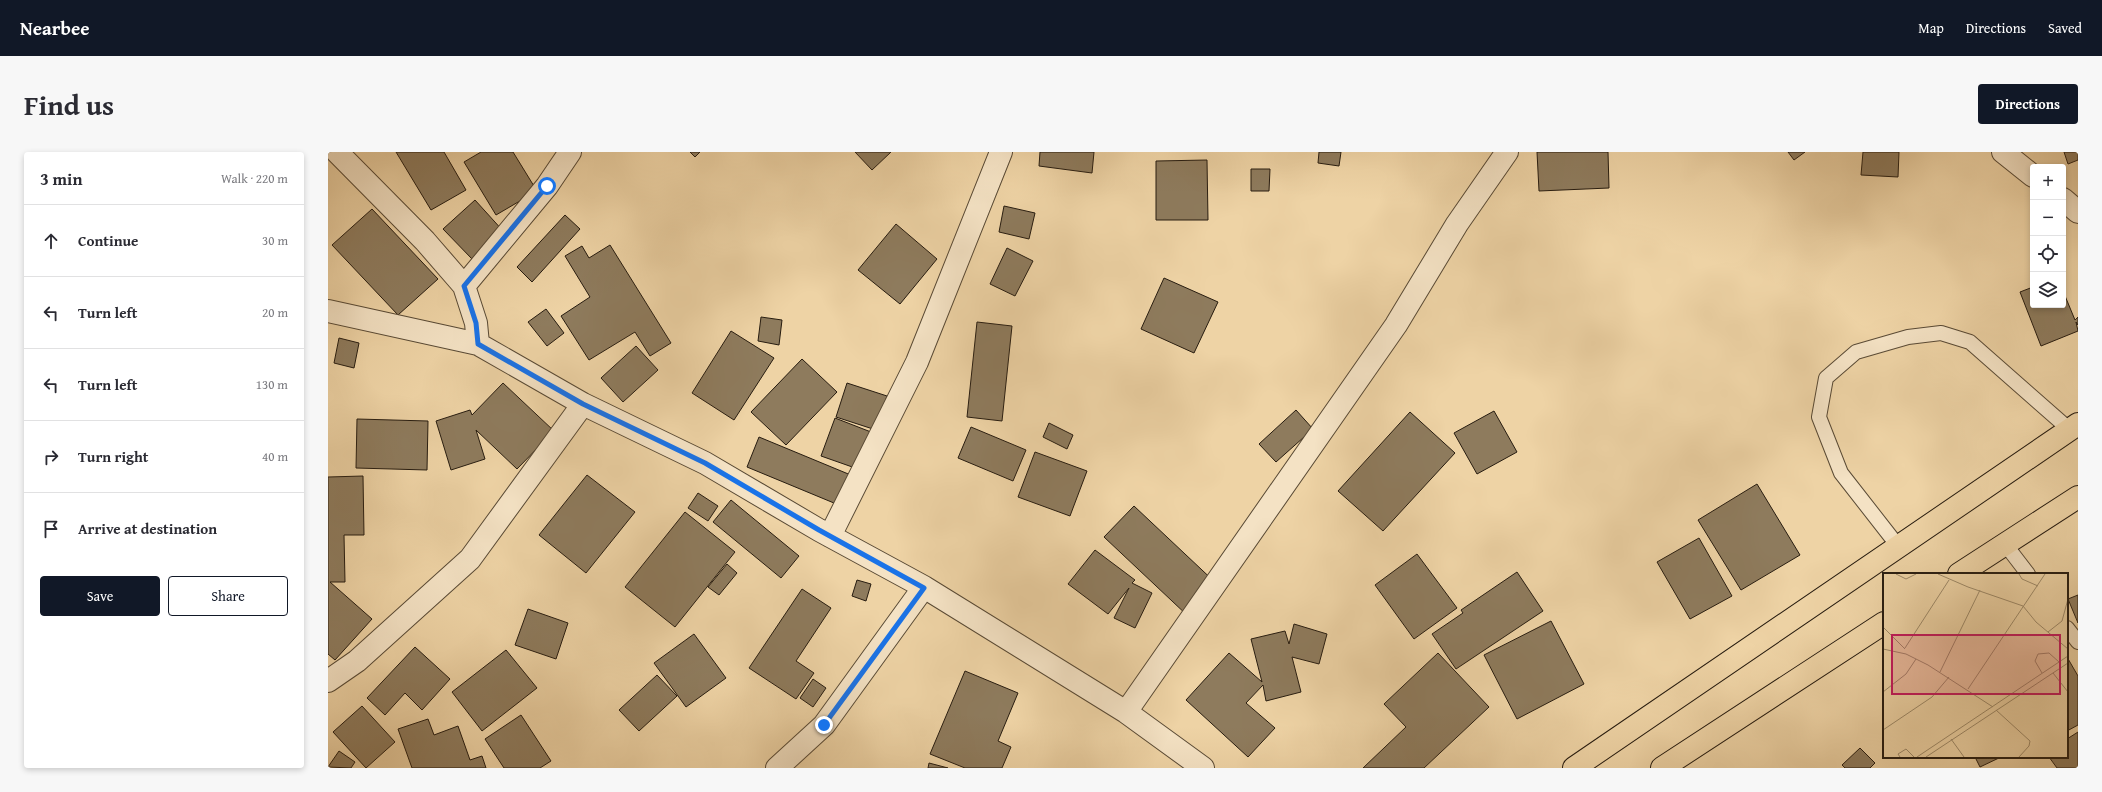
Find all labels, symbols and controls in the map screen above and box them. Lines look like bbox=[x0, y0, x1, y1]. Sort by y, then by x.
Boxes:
text: Nearbee bbox=[20, 14, 90, 42]
text: Map bbox=[1918, 18, 1944, 38]
text: Directions bbox=[1966, 18, 2026, 38]
text: Saved bbox=[2048, 18, 2082, 38]
text: Find us bbox=[24, 84, 114, 125]
button: Directions bbox=[1978, 84, 2078, 124]
map controls bbox=[2030, 164, 2066, 308]
button: + bbox=[2030, 164, 2066, 200]
text: 3 min bbox=[40, 166, 82, 191]
text: Walk · 220 m bbox=[221, 169, 288, 188]
route start bbox=[538, 177, 556, 195]
button: − bbox=[2030, 200, 2066, 236]
icon: ahead bbox=[40, 230, 62, 252]
text: Continue bbox=[78, 230, 139, 251]
text: 30 m bbox=[262, 231, 288, 250]
button: locate bbox=[2030, 236, 2066, 272]
button: layers bbox=[2030, 272, 2066, 308]
icon: left bbox=[40, 302, 62, 324]
text: Turn left bbox=[78, 302, 137, 323]
text: 20 m bbox=[262, 303, 288, 322]
icon: left bbox=[40, 374, 62, 396]
text: Turn left bbox=[78, 374, 137, 395]
text: 130 m bbox=[256, 375, 288, 394]
icon: right bbox=[40, 446, 62, 468]
text: Turn right bbox=[78, 446, 149, 467]
text: 40 m bbox=[262, 447, 288, 466]
icon: arrive bbox=[40, 518, 62, 540]
text: Arrive at destination bbox=[78, 518, 217, 539]
inset map bbox=[1883, 573, 2068, 758]
button: Save bbox=[40, 576, 160, 616]
button: Share bbox=[168, 576, 288, 616]
route end bbox=[815, 716, 833, 734]

